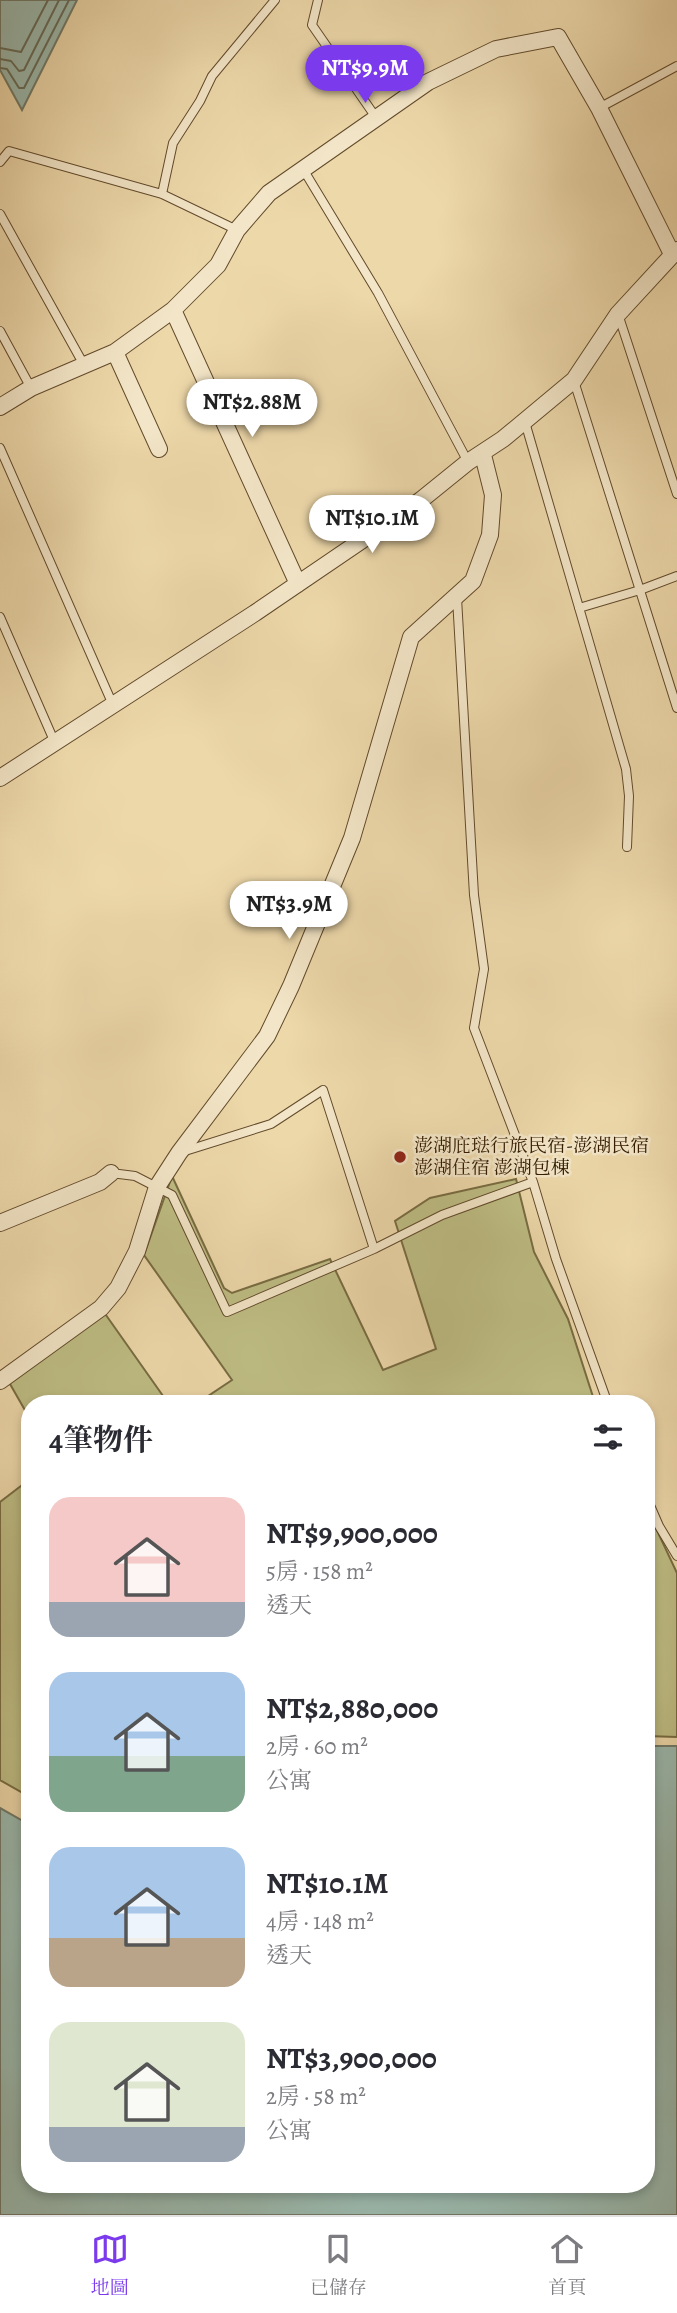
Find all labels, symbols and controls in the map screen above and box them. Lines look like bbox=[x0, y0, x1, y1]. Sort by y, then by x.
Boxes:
pin: NT$9.9M bbox=[300, 46, 430, 105]
text: NT$9.9M bbox=[321, 52, 409, 83]
pin: NT$2.88M bbox=[180, 380, 324, 439]
text: NT$2.88M bbox=[202, 386, 302, 417]
pin: NT$10.1M bbox=[300, 496, 444, 555]
text: NT$10.1M bbox=[325, 502, 419, 533]
pin: NT$3.9M bbox=[224, 881, 354, 941]
text: NT$3.9M bbox=[246, 888, 332, 919]
place label: 澎湖庇琺行旅民宿-澎湖民宿 澎湖住宿 澎湖包棟 bbox=[414, 1133, 649, 1181]
marker: 澎湖庇琺行旅民宿-澎湖民宿 澎湖住宿 澎湖包棟 bbox=[392, 1149, 408, 1165]
icon: filters bbox=[589, 1418, 627, 1456]
text: 4筆物件 bbox=[49, 1420, 153, 1460]
text: NT$9,900,000 bbox=[266, 1513, 438, 1553]
icon: home bbox=[105, 1525, 189, 1609]
text: 5房 · 158 m² bbox=[266, 1556, 373, 1587]
text: 透天 bbox=[266, 1590, 312, 1621]
text: NT$2,880,000 bbox=[266, 1688, 438, 1728]
icon: home bbox=[105, 1700, 189, 1784]
text: 2房 · 60 m² bbox=[266, 1731, 368, 1762]
text: 公寓 bbox=[266, 1765, 312, 1796]
text: NT$10.1M bbox=[266, 1863, 389, 1903]
icon: home bbox=[105, 1875, 189, 1959]
text: 4房 · 148 m² bbox=[266, 1906, 374, 1937]
text: 透天 bbox=[266, 1940, 312, 1971]
text: NT$3,900,000 bbox=[266, 2038, 437, 2078]
icon: home bbox=[105, 2050, 189, 2134]
text: 2房 · 58 m² bbox=[266, 2081, 366, 2112]
text: 公寓 bbox=[266, 2115, 312, 2146]
tab: 地圖 bbox=[91, 2230, 129, 2301]
tab: 已儲存 bbox=[310, 2230, 367, 2301]
tab: 首頁 bbox=[548, 2230, 586, 2301]

